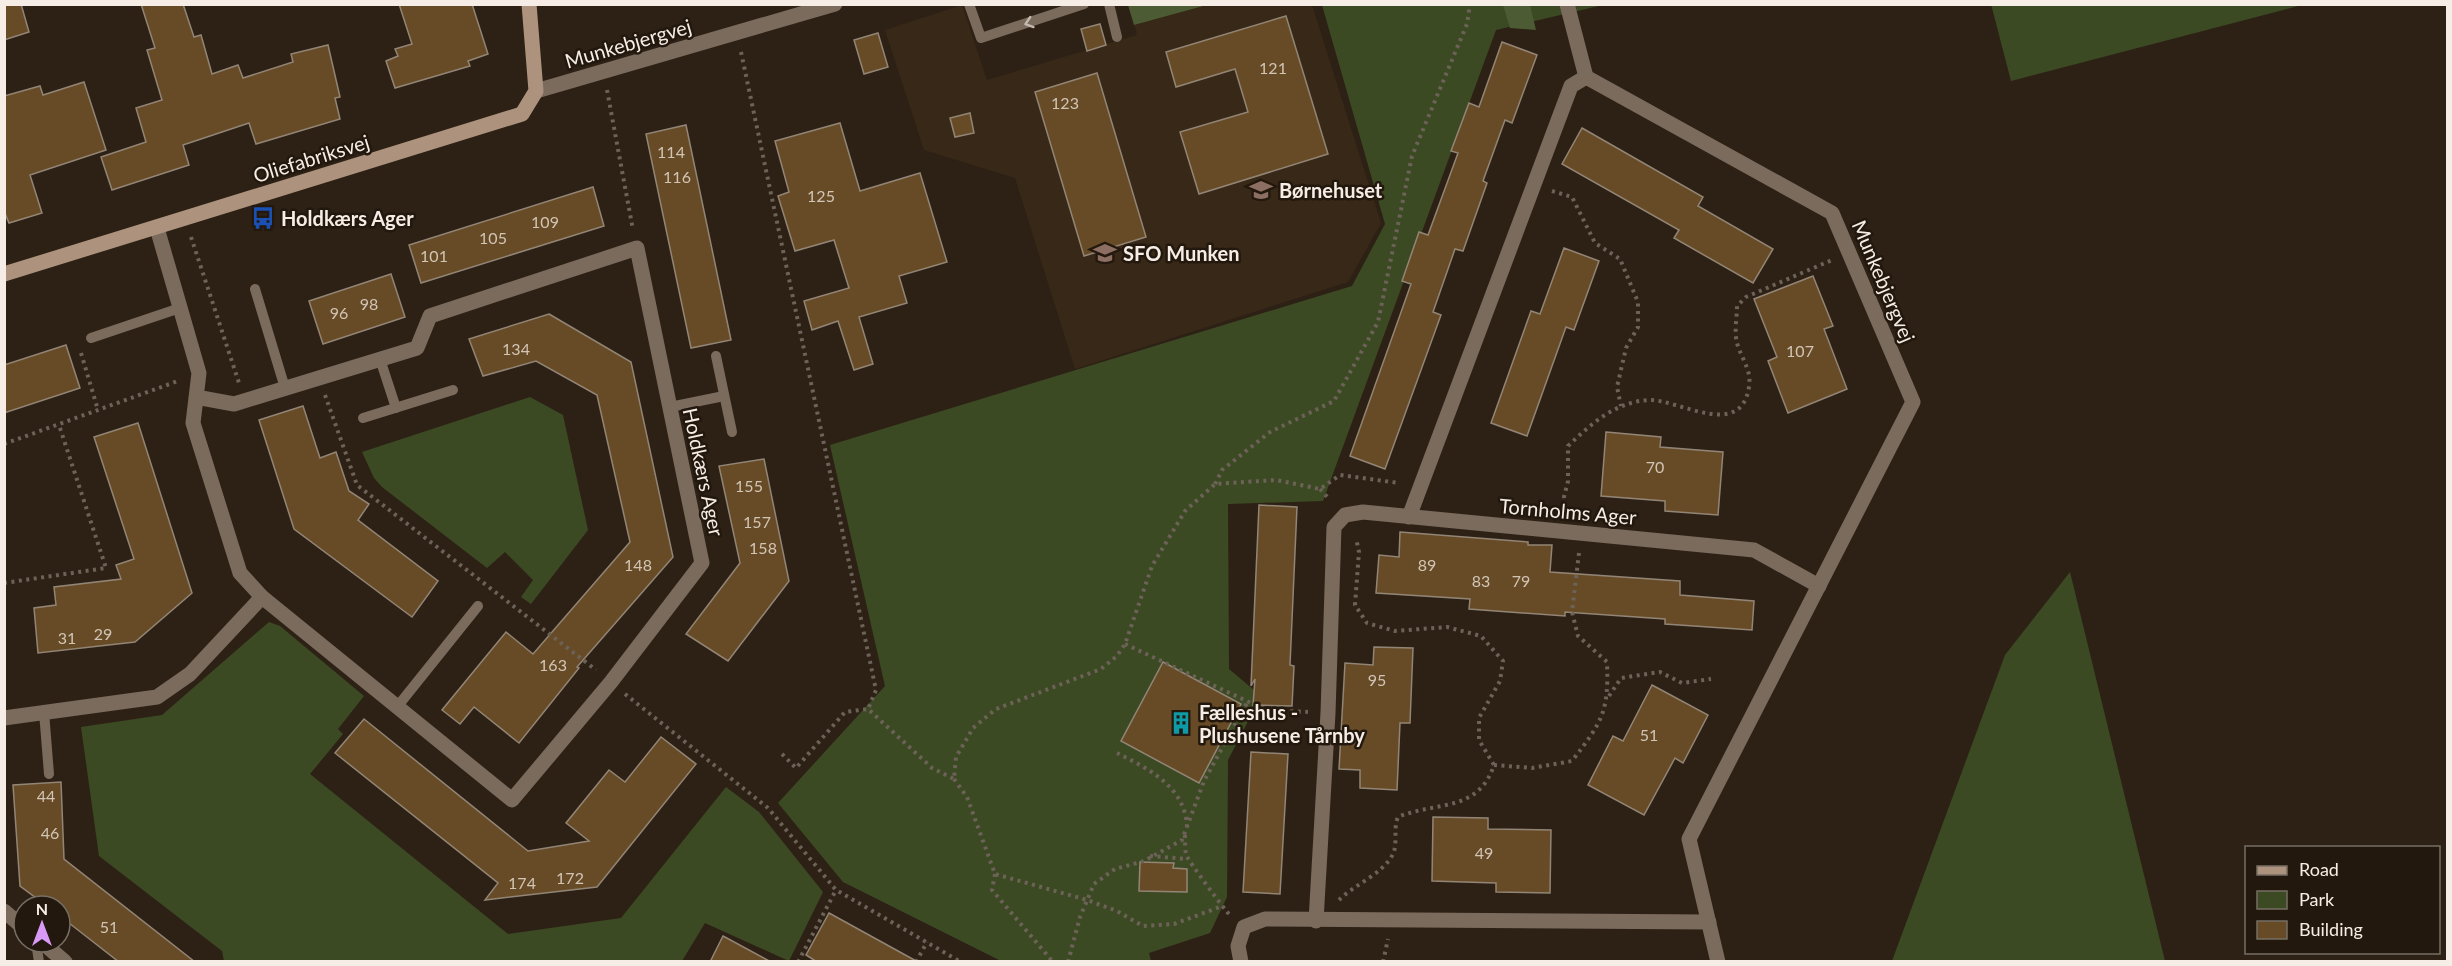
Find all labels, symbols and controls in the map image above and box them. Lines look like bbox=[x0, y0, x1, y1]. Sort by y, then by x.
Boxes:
street label: Munkebjergvej bbox=[562, 14, 694, 72]
one-way arrow bbox=[1024, 15, 1035, 28]
house number: 121 bbox=[1259, 58, 1287, 77]
house number: 123 bbox=[1051, 93, 1079, 112]
street label: Oliefabriksvej bbox=[250, 129, 372, 187]
house number: 114 bbox=[657, 142, 685, 161]
house number: 116 bbox=[663, 167, 691, 186]
school or university icon: Børnehuset bbox=[1248, 177, 1274, 203]
place label: Børnehuset bbox=[1279, 178, 1383, 202]
house number: 125 bbox=[807, 186, 835, 205]
bus stop icon: Holdkærs Ager bbox=[250, 205, 276, 231]
place label: Holdkærs Ager bbox=[281, 206, 414, 230]
house number: 109 bbox=[531, 212, 559, 231]
street label: Munkebjergvej bbox=[1848, 216, 1920, 346]
house number: 105 bbox=[479, 228, 507, 247]
school or university icon: SFO Munken bbox=[1092, 240, 1118, 266]
place label: SFO Munken bbox=[1123, 241, 1240, 265]
house number: 101 bbox=[420, 246, 448, 265]
house number: 98 bbox=[360, 294, 378, 313]
house number: 96 bbox=[330, 303, 348, 322]
house number: 134 bbox=[502, 339, 530, 358]
house number: 107 bbox=[1786, 341, 1814, 360]
street label: Holdkærs Ager bbox=[679, 406, 729, 539]
house number: 70 bbox=[1646, 457, 1664, 476]
house number: 155 bbox=[735, 476, 763, 495]
street label: Tornholms Ager bbox=[1498, 493, 1638, 529]
house number: 157 bbox=[743, 512, 771, 531]
house number: 158 bbox=[749, 538, 777, 557]
house number: 148 bbox=[624, 555, 652, 574]
house number: 89 bbox=[1418, 555, 1436, 574]
house number: 83 bbox=[1472, 571, 1490, 590]
house number: 79 bbox=[1512, 571, 1530, 590]
house number: 29 bbox=[94, 624, 112, 643]
house number: 31 bbox=[58, 628, 76, 647]
house number: 163 bbox=[539, 655, 567, 674]
house number: 95 bbox=[1368, 670, 1386, 689]
place label: Fælleshus - Plushusene Tårnby bbox=[1199, 700, 1365, 747]
building icon: Fælleshus - Plushusene Tårnby bbox=[1168, 710, 1194, 736]
house number: 51 bbox=[1640, 725, 1658, 744]
house number: 44 bbox=[37, 786, 55, 805]
house number: 46 bbox=[41, 823, 59, 842]
house number: 49 bbox=[1475, 843, 1493, 862]
legend bbox=[2245, 846, 2440, 954]
text: Road bbox=[2299, 858, 2339, 880]
house number: 172 bbox=[556, 868, 584, 887]
house number: 174 bbox=[508, 873, 536, 892]
text: Park bbox=[2299, 888, 2335, 910]
north arrow bbox=[12, 894, 72, 954]
text: N bbox=[36, 899, 48, 918]
house number: 51 bbox=[100, 917, 118, 936]
text: Building bbox=[2299, 918, 2363, 940]

